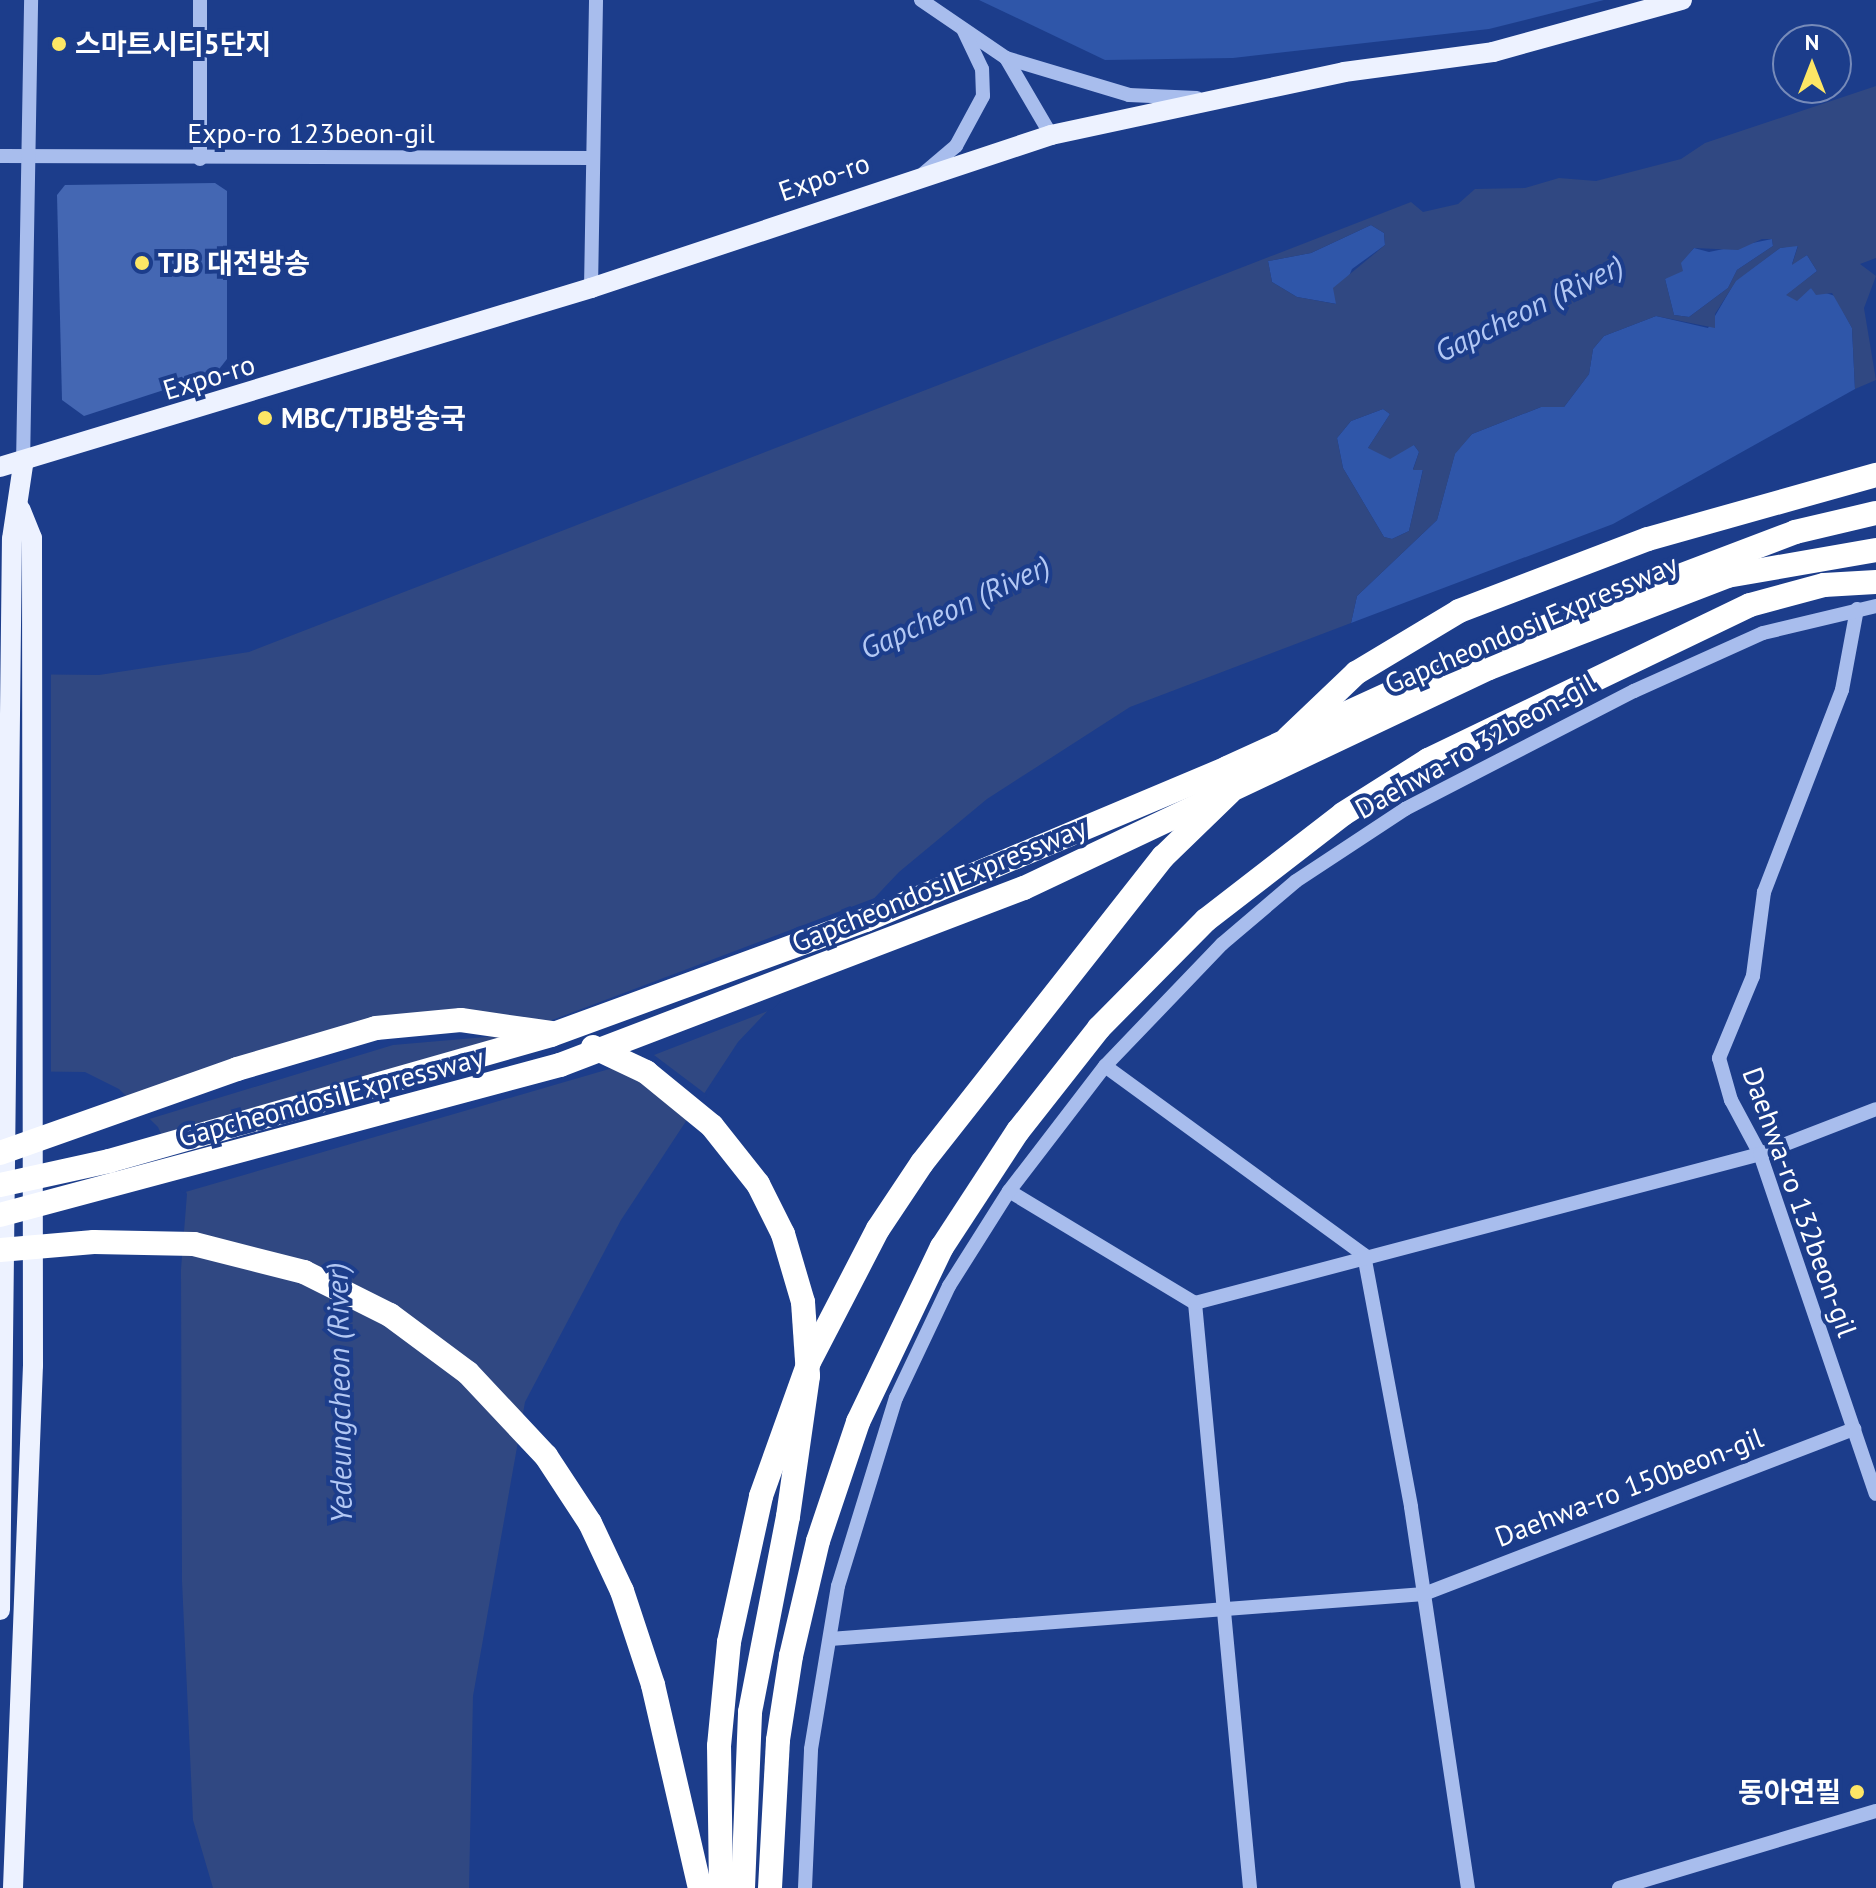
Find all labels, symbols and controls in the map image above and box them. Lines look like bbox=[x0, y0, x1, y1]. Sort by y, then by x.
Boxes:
north arrow bbox=[1772, 24, 1852, 104]
place label: 스마트시티5단지 bbox=[75, 27, 271, 61]
text: N bbox=[1805, 28, 1819, 56]
marker: 스마트시티5단지 bbox=[50, 35, 68, 53]
street label: Expo-ro 123beon-gil bbox=[187, 116, 435, 150]
street label: Expo-ro bbox=[774, 146, 874, 208]
place label: TJB 대전방송 bbox=[158, 246, 310, 280]
water label: Gapcheon (River) bbox=[1429, 247, 1629, 369]
marker: TJB 대전방송 bbox=[133, 254, 151, 272]
street label: Expo-ro bbox=[159, 347, 259, 407]
place label: MBC/TJB방송국 bbox=[281, 401, 466, 435]
marker: MBC/TJB방송국 bbox=[256, 409, 274, 427]
water label: Gapcheon (River) bbox=[854, 547, 1056, 667]
street label: Gapcheondosi Expressway bbox=[1380, 547, 1682, 701]
street label: Daehwa-ro 32beon-gil bbox=[1349, 666, 1601, 826]
street label: Gapcheondosi Expressway bbox=[787, 810, 1091, 960]
street label: Gapcheondosi Expressway bbox=[175, 1040, 487, 1154]
street label: Daehwa-ro 132beon-gil bbox=[1736, 1063, 1864, 1341]
water label: Yedeungcheon (River) bbox=[319, 1262, 359, 1524]
street label: Daehwa-ro 150beon-gil bbox=[1490, 1420, 1768, 1554]
place label: 동아연필 bbox=[1738, 1775, 1841, 1809]
marker: 동아연필 bbox=[1848, 1783, 1866, 1801]

